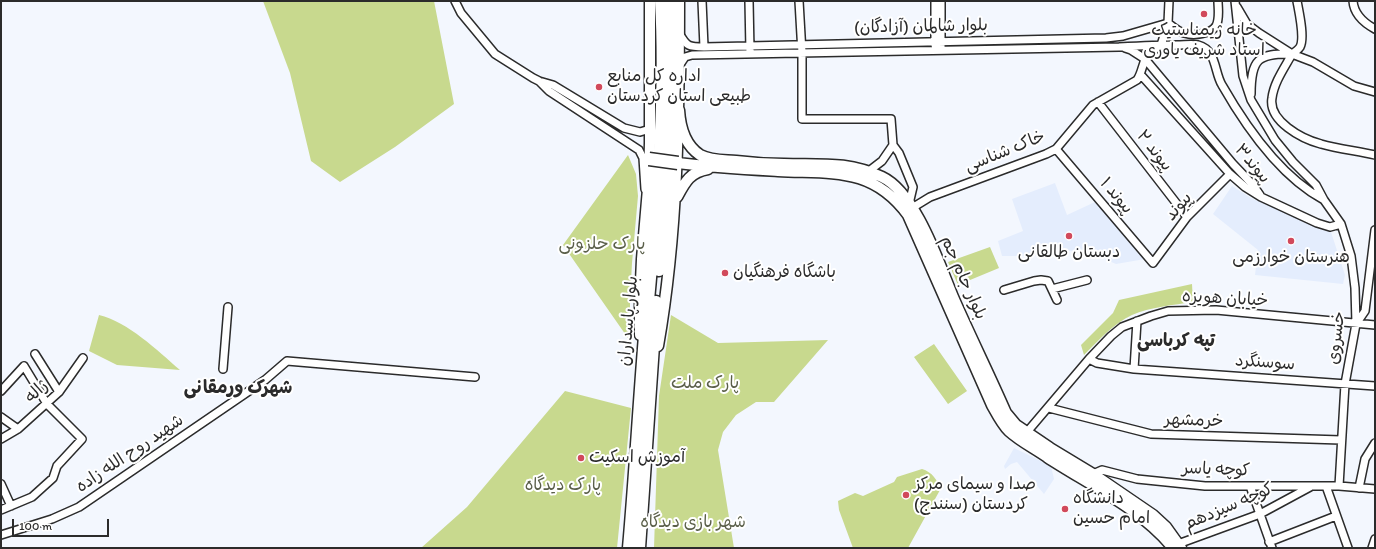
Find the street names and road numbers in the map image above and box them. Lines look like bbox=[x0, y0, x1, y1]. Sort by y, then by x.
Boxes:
street label: بلوار شالمان (آزادگان) bbox=[854, 16, 988, 38]
street label: پیوند ۲ bbox=[1132, 126, 1176, 176]
street label: خاک شناسی bbox=[962, 127, 1048, 177]
street label: پیوند۳ bbox=[1230, 140, 1274, 188]
street label: پیوند ۱ bbox=[1095, 174, 1137, 218]
street label: پیوند bbox=[1161, 188, 1197, 226]
street label: بلوار جام جم bbox=[935, 233, 991, 323]
street label: بلوار پاسداران bbox=[615, 275, 643, 367]
street label: خیابان هویزه bbox=[1181, 287, 1269, 311]
street label: خسروی bbox=[1324, 310, 1350, 366]
street label: سوسنگرد bbox=[1234, 351, 1296, 375]
street label: ژاله bbox=[21, 376, 53, 408]
street label: شهید روح الله زاده bbox=[72, 410, 188, 498]
street label: خرمشهر bbox=[1164, 410, 1224, 432]
street label: کوچه یاسر bbox=[1182, 459, 1250, 481]
street label: کوچه سیزدهم bbox=[1181, 479, 1277, 535]

